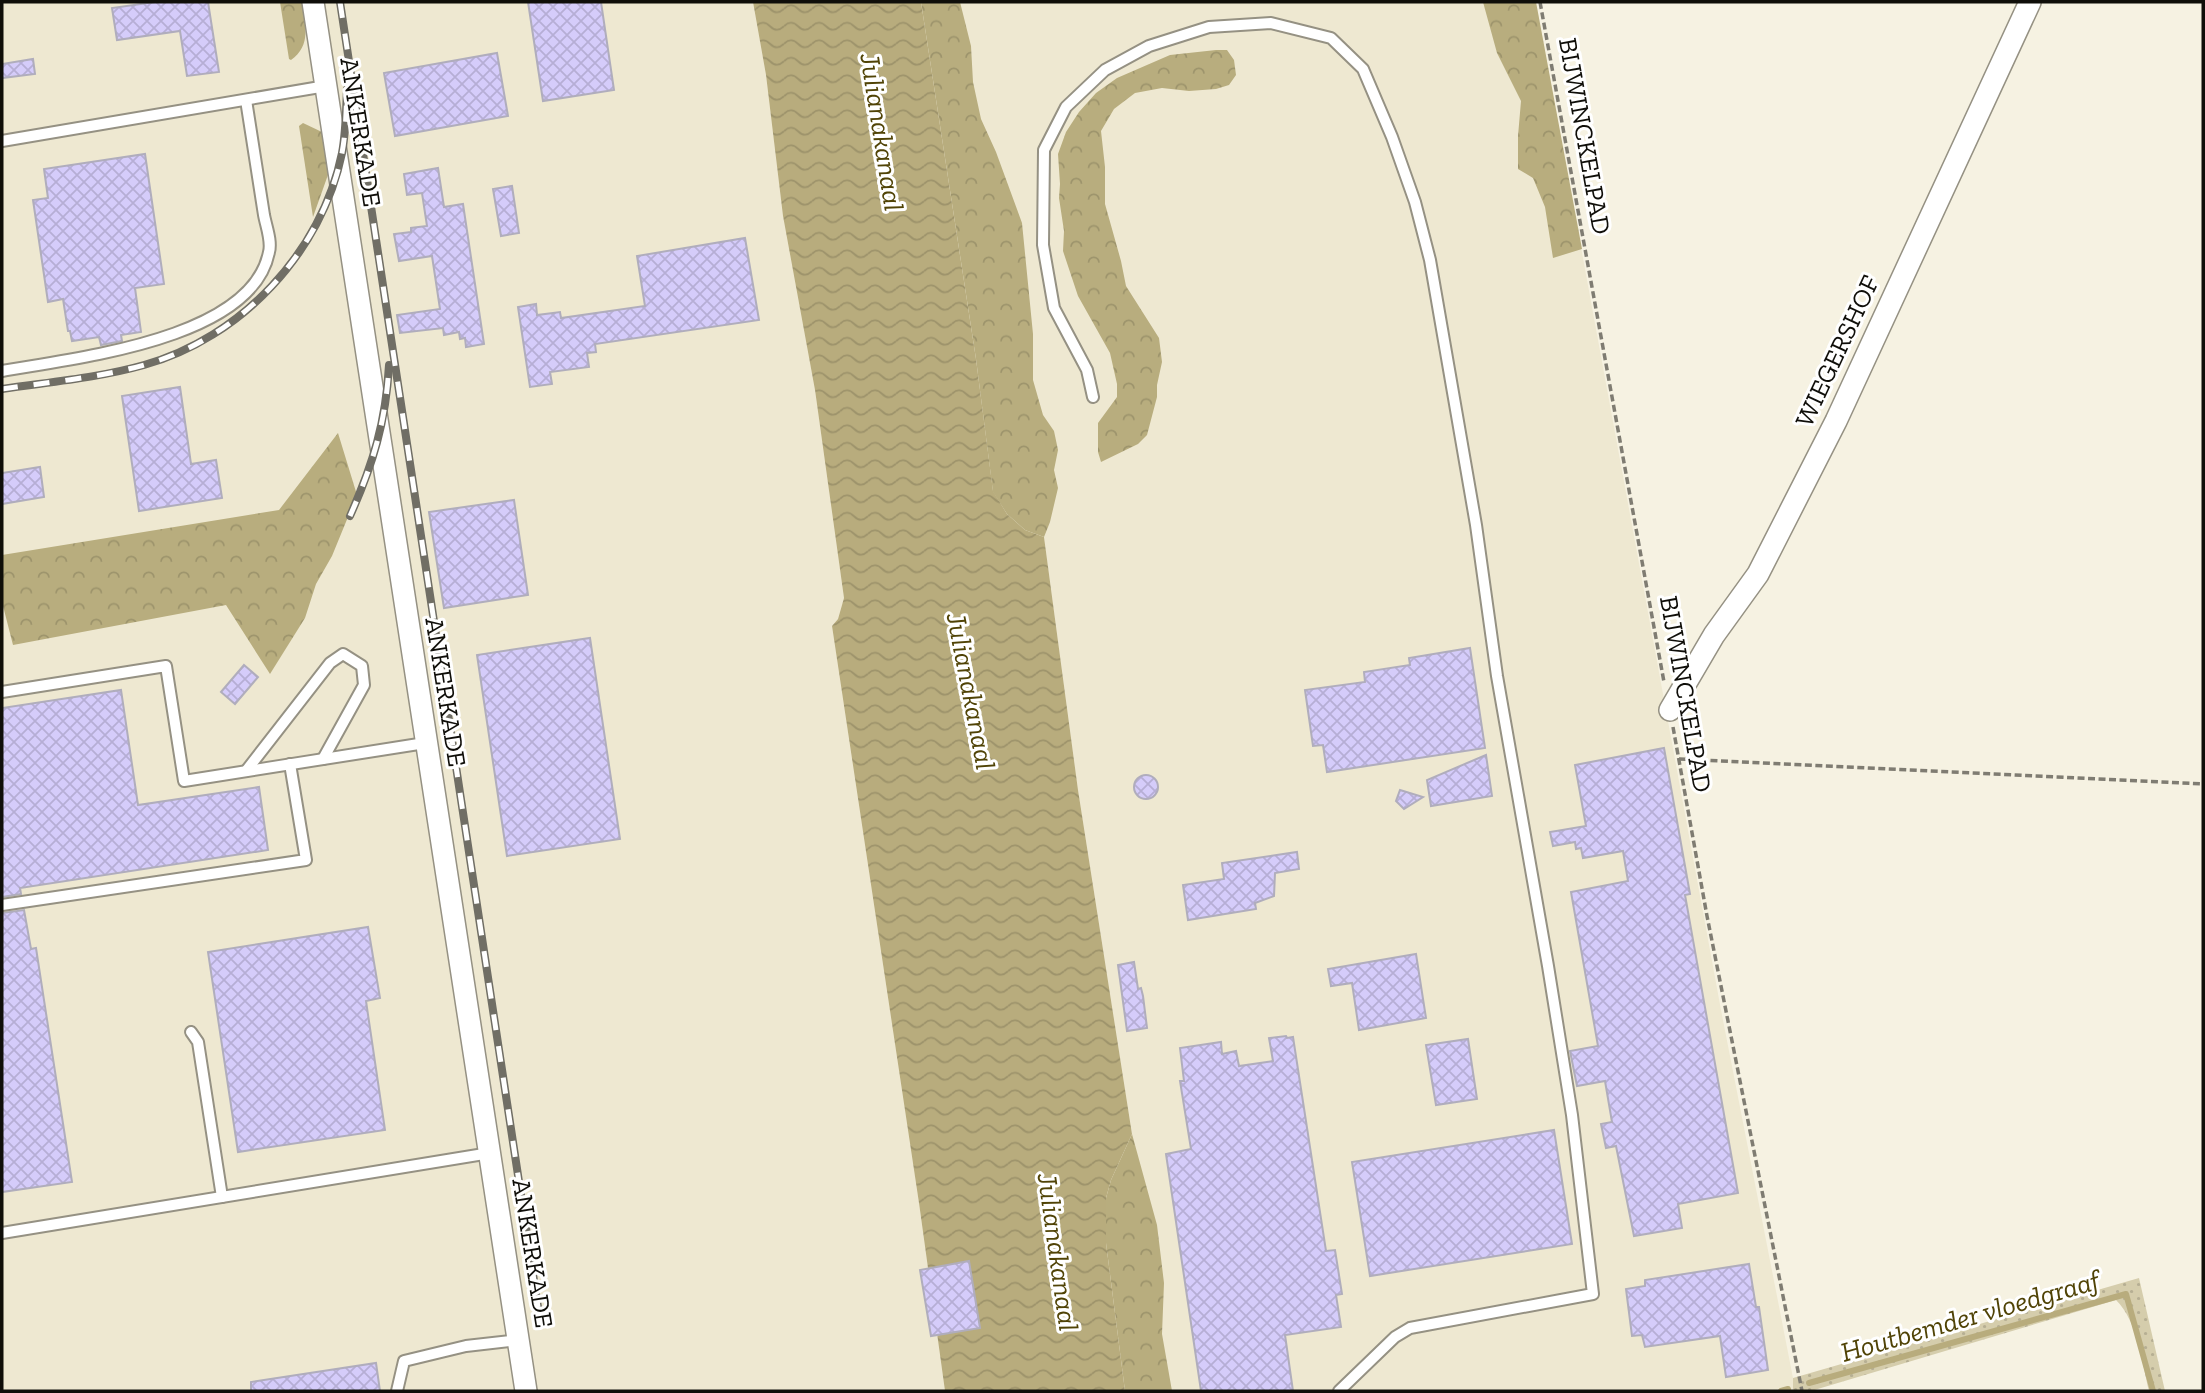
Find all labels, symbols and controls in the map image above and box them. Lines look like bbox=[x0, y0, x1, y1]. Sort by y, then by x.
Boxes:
street label: BIJWINCKELPAD bbox=[1552, 35, 1618, 237]
water label: Julianakanaal bbox=[853, 50, 911, 213]
street label: ANKERKADE bbox=[333, 55, 389, 209]
street label: WIEGERSHOF bbox=[1788, 270, 1886, 432]
street label: BIJWINCKELPAD bbox=[1653, 593, 1719, 795]
water label: Julianakanaal bbox=[939, 609, 1002, 772]
street label: ANKERKADE bbox=[418, 615, 474, 769]
water label: Julianakanaal bbox=[1030, 1170, 1085, 1333]
street label: ANKERKADE bbox=[505, 1176, 561, 1330]
water label: Houtbemder vloedgraaf bbox=[1837, 1262, 2107, 1369]

